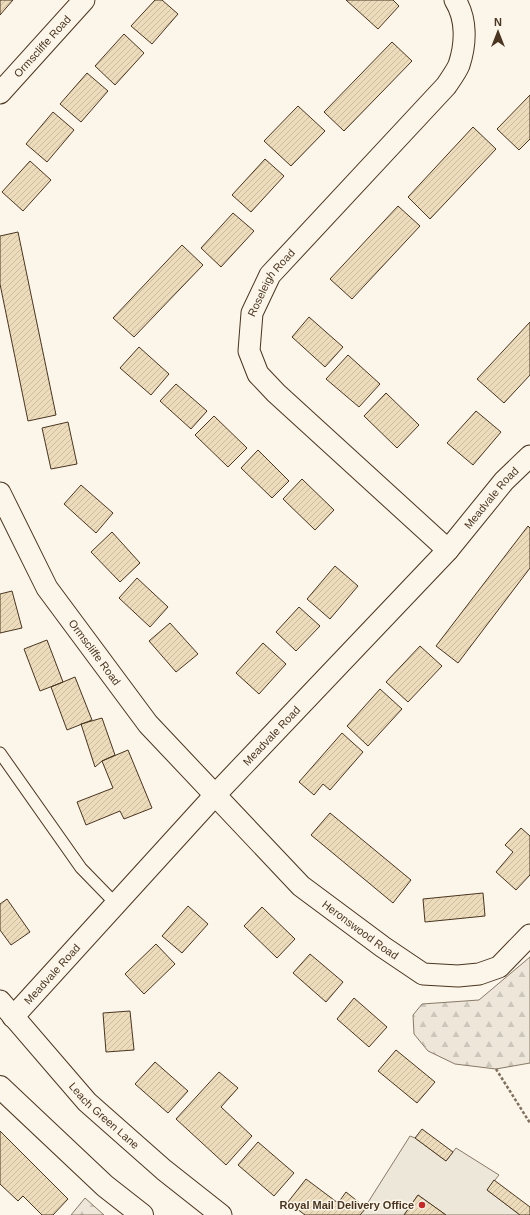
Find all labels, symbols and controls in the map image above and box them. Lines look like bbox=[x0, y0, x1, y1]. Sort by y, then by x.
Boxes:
north arrow bbox=[478, 12, 518, 52]
street label: Ormscliffe Road bbox=[11, 13, 73, 79]
text: N bbox=[494, 16, 502, 28]
street label: Roseleigh Road bbox=[245, 247, 297, 318]
street label: Meadvale Road bbox=[462, 465, 521, 531]
street label: Ormscliffe Road bbox=[66, 617, 123, 687]
street label: Meadvale Road bbox=[241, 704, 302, 768]
street label: Heronswood Road bbox=[320, 898, 401, 962]
street label: Meadvale Road bbox=[22, 942, 82, 1007]
street label: Leach Green Lane bbox=[67, 1080, 141, 1151]
place label: Royal Mail Delivery Office bbox=[280, 1199, 414, 1211]
marker: Royal Mail Delivery Office bbox=[417, 1200, 427, 1210]

